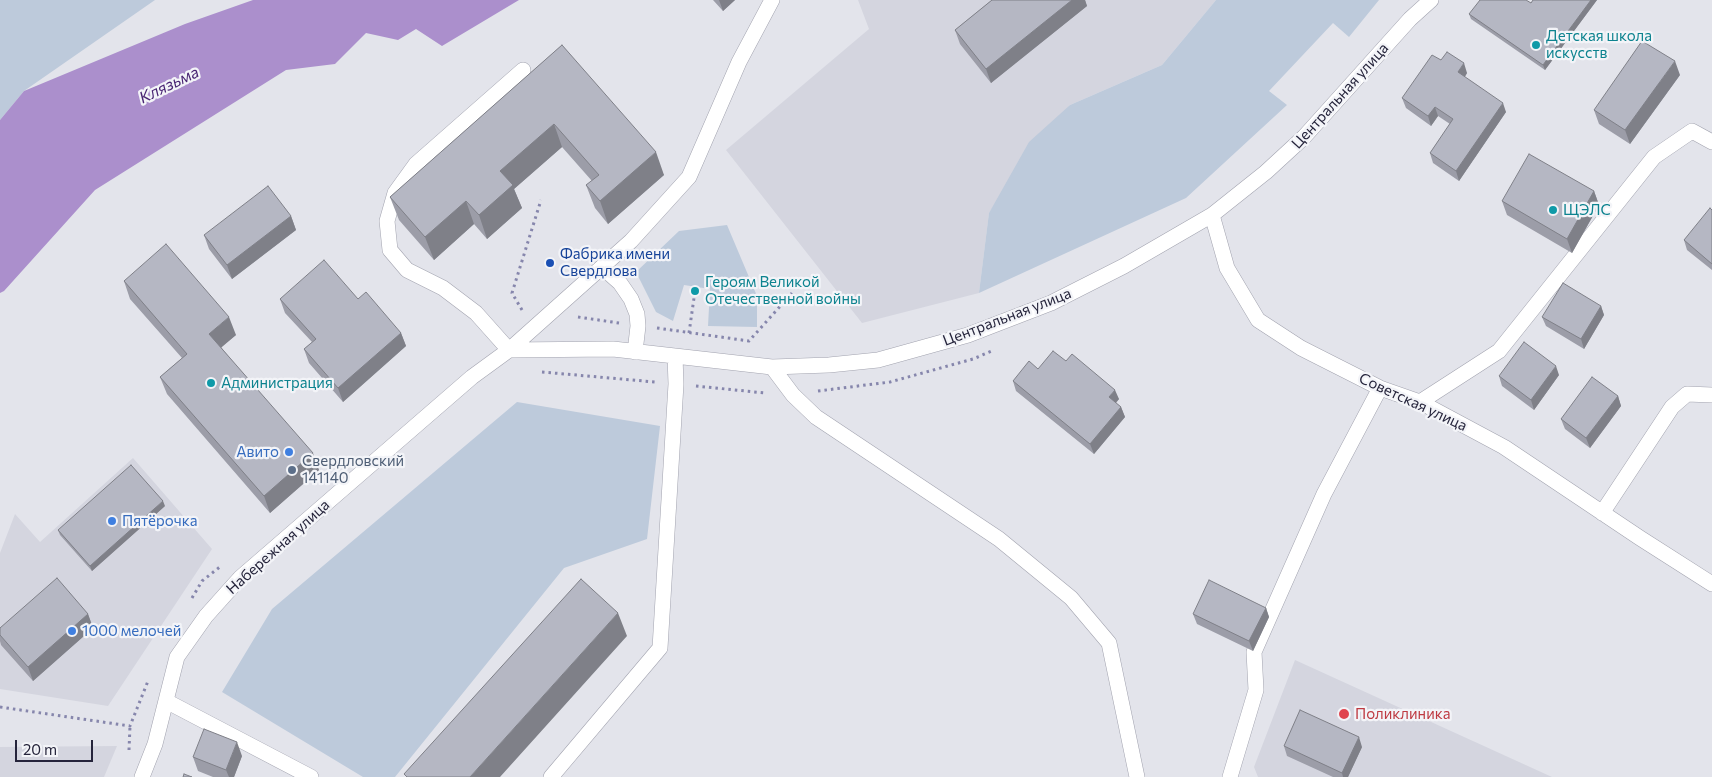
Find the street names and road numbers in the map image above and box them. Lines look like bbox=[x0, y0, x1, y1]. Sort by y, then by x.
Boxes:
street label: Центральная улица bbox=[1288, 39, 1392, 153]
street label: Центральная улица bbox=[940, 284, 1074, 350]
street label: Советская улица bbox=[1356, 369, 1470, 435]
street label: Набережная улица bbox=[223, 496, 333, 598]

